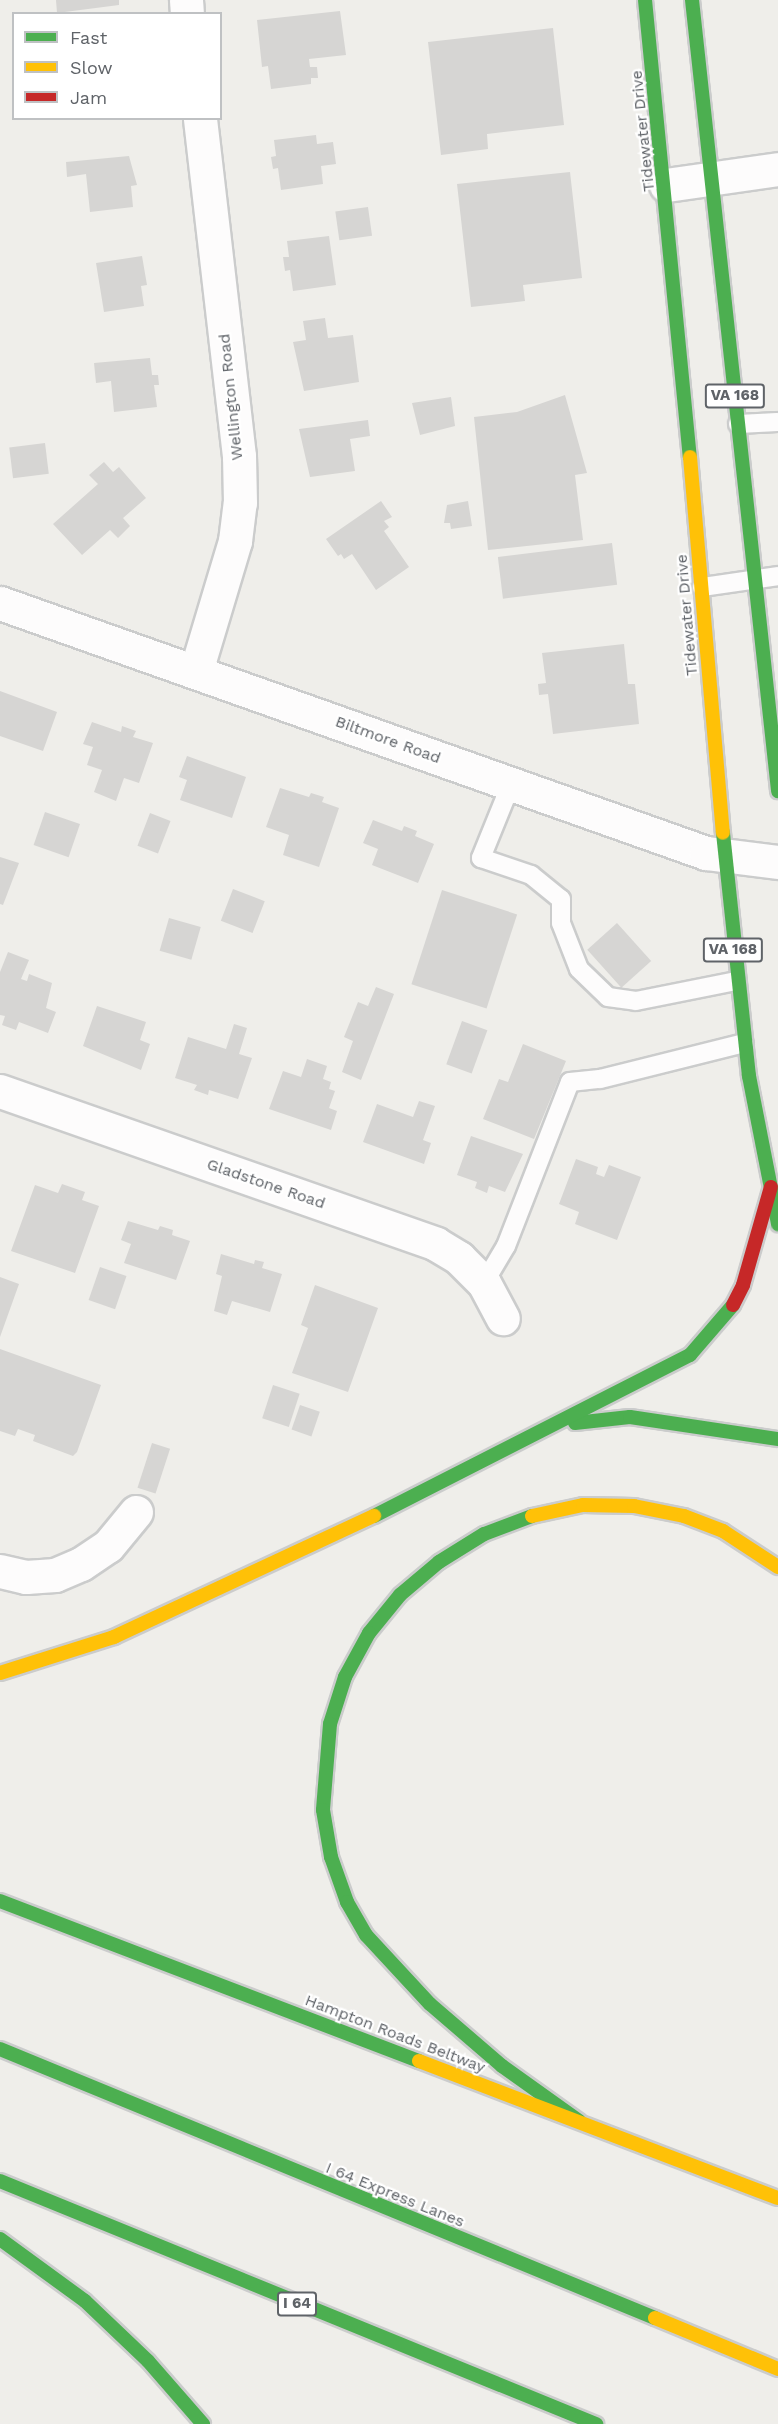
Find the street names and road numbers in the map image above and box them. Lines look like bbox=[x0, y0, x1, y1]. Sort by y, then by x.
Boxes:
street label: Tidewater Drive bbox=[627, 69, 659, 193]
street label: Wellington Road bbox=[215, 333, 247, 461]
road number: VA 168 bbox=[704, 384, 766, 408]
street label: Tidewater Drive bbox=[672, 553, 702, 677]
street label: Biltmore Road bbox=[333, 712, 443, 768]
road number: VA 168 bbox=[702, 938, 764, 962]
street label: Gladstone Road bbox=[204, 1155, 328, 1213]
street label: Hampton Roads Beltway bbox=[302, 1991, 488, 2077]
street label: I 64 Express Lanes bbox=[323, 2158, 467, 2232]
road number: I 64 bbox=[276, 2292, 318, 2316]

